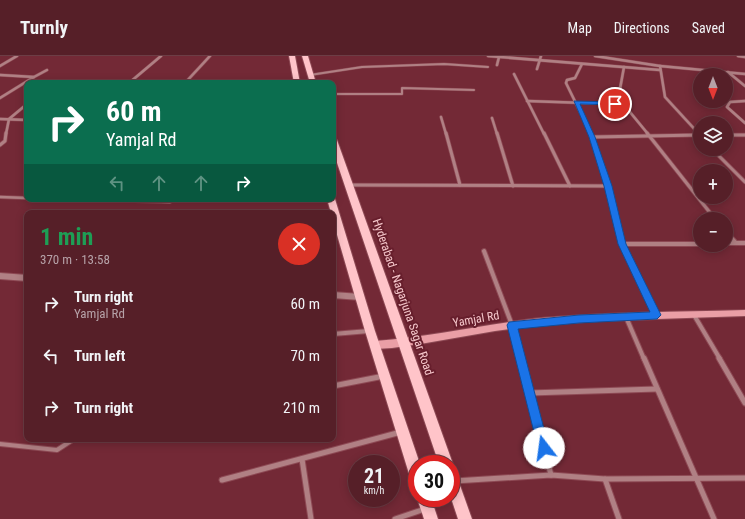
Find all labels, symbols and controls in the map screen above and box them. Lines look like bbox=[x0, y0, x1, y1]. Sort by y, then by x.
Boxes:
text: Turnly bbox=[20, 16, 68, 39]
text: Map bbox=[568, 20, 592, 36]
text: Directions bbox=[614, 20, 670, 36]
text: Saved bbox=[692, 20, 725, 36]
north arrow bbox=[693, 68, 733, 108]
map controls bbox=[693, 68, 733, 252]
pin bbox=[598, 87, 632, 121]
icon: arrive bbox=[604, 93, 626, 115]
text: 60 m bbox=[106, 95, 162, 128]
icon: right bbox=[40, 96, 92, 148]
button: layers bbox=[693, 116, 733, 156]
text: Yamjal Rd bbox=[106, 129, 176, 150]
button: + bbox=[693, 164, 733, 204]
icon: left bbox=[106, 172, 128, 194]
icon: ahead bbox=[148, 172, 170, 194]
icon: ahead bbox=[190, 172, 212, 194]
icon: right bbox=[232, 172, 254, 194]
button: − bbox=[693, 212, 733, 252]
street label: Hyderabad - Nagarjuna Sagar Road bbox=[370, 217, 436, 377]
text: 1 min bbox=[40, 223, 93, 251]
button: close bbox=[278, 223, 320, 265]
text: 370 m · 13:58 bbox=[40, 252, 110, 267]
text: Turn right bbox=[74, 288, 133, 306]
icon: right bbox=[40, 293, 62, 315]
text: 60 m bbox=[290, 295, 320, 313]
text: Yamjal Rd bbox=[74, 306, 125, 321]
street label: Yamjal Rd bbox=[452, 308, 500, 330]
icon: left bbox=[40, 345, 62, 367]
text: Turn left bbox=[74, 347, 125, 365]
text: 70 m bbox=[290, 347, 320, 365]
icon: right bbox=[40, 397, 62, 419]
text: Turn right bbox=[74, 399, 133, 417]
text: 210 m bbox=[283, 399, 320, 417]
position arrow bbox=[523, 427, 565, 469]
speed limit sign: 30 bbox=[408, 455, 460, 507]
text: 21 bbox=[364, 464, 384, 488]
text: km/h bbox=[364, 485, 384, 496]

